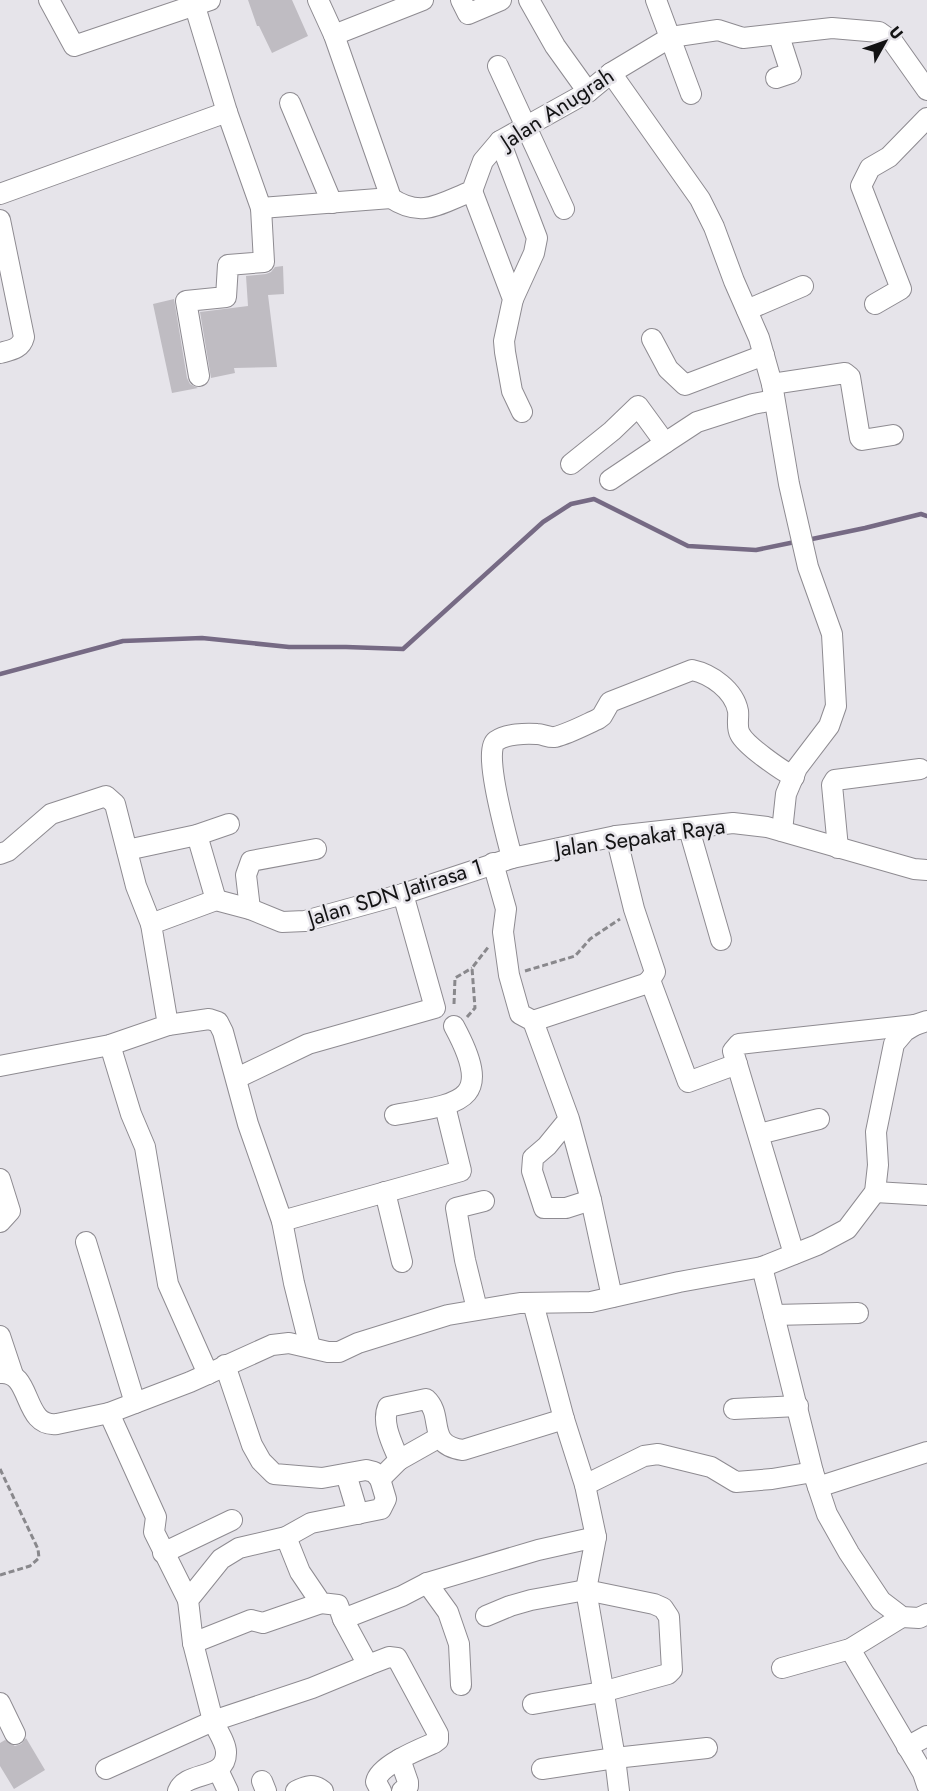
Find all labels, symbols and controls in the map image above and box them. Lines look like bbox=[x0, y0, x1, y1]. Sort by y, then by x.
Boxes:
north arrow bbox=[855, 12, 915, 72]
text: U bbox=[884, 21, 909, 44]
street label: Jalan Anugrah bbox=[491, 59, 620, 158]
street label: Jalan Sepakat Raya bbox=[550, 809, 727, 865]
street label: Jalan SDN Jatirasa 1 bbox=[301, 850, 486, 935]

